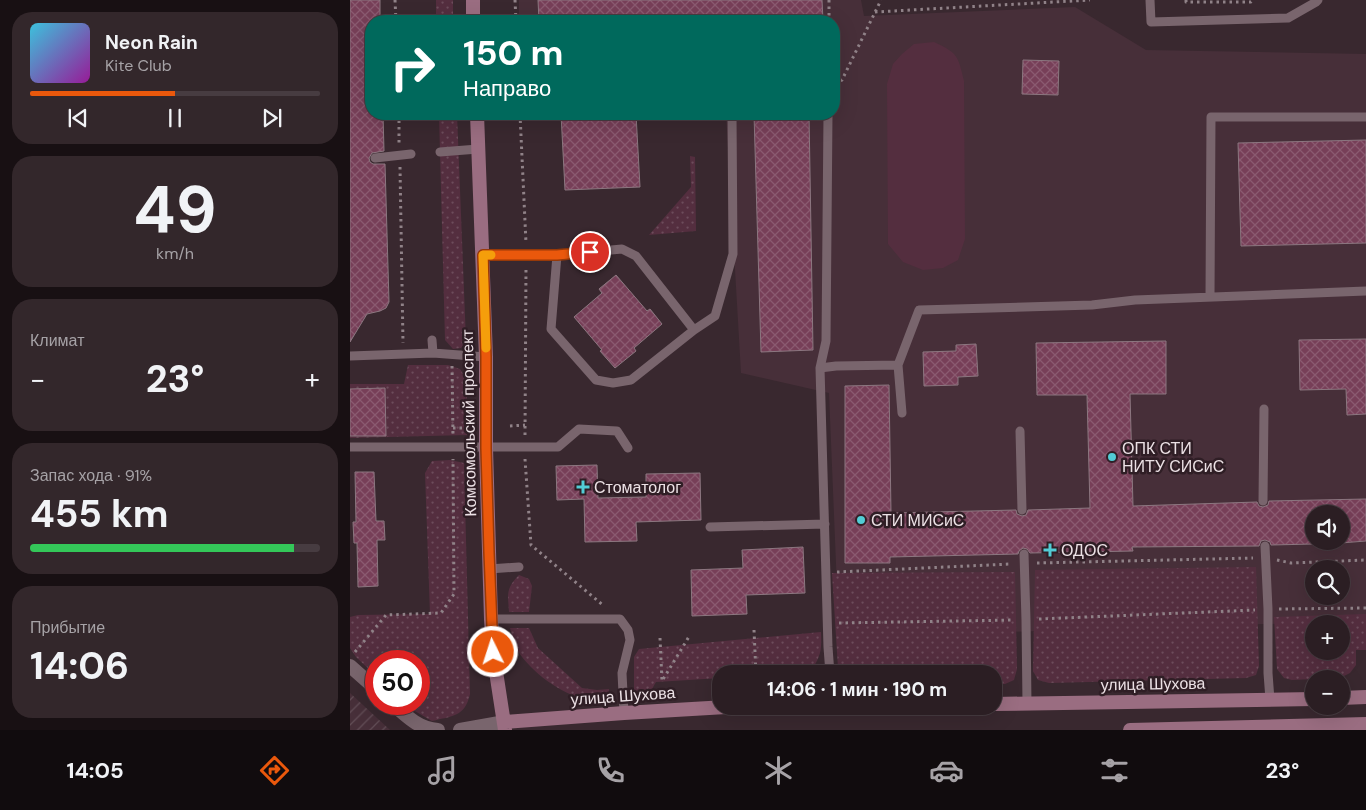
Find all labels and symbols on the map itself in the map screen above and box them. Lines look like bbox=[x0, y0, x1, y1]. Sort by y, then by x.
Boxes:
pin bbox=[569, 231, 611, 273]
street label: Комсомольский проспект bbox=[457, 329, 481, 517]
place label: ОПК СТИ НИТУ СИСиС bbox=[1122, 438, 1224, 477]
marker: ОПК СТИ НИТУ СИСиС bbox=[1106, 451, 1118, 463]
place label: Стоматолог bbox=[594, 477, 681, 498]
marker: Стоматолог bbox=[576, 480, 590, 494]
place label: СТИ МИСиС bbox=[871, 510, 964, 531]
marker: СТИ МИСиС bbox=[855, 514, 867, 526]
place label: ОДОС bbox=[1061, 540, 1108, 561]
marker: ОДОС bbox=[1043, 543, 1057, 557]
position arrow bbox=[466, 625, 518, 677]
speed limit sign: 50 bbox=[365, 650, 430, 715]
street label: улица Шухова bbox=[1100, 673, 1206, 695]
street label: улица Шухова bbox=[570, 682, 676, 710]

